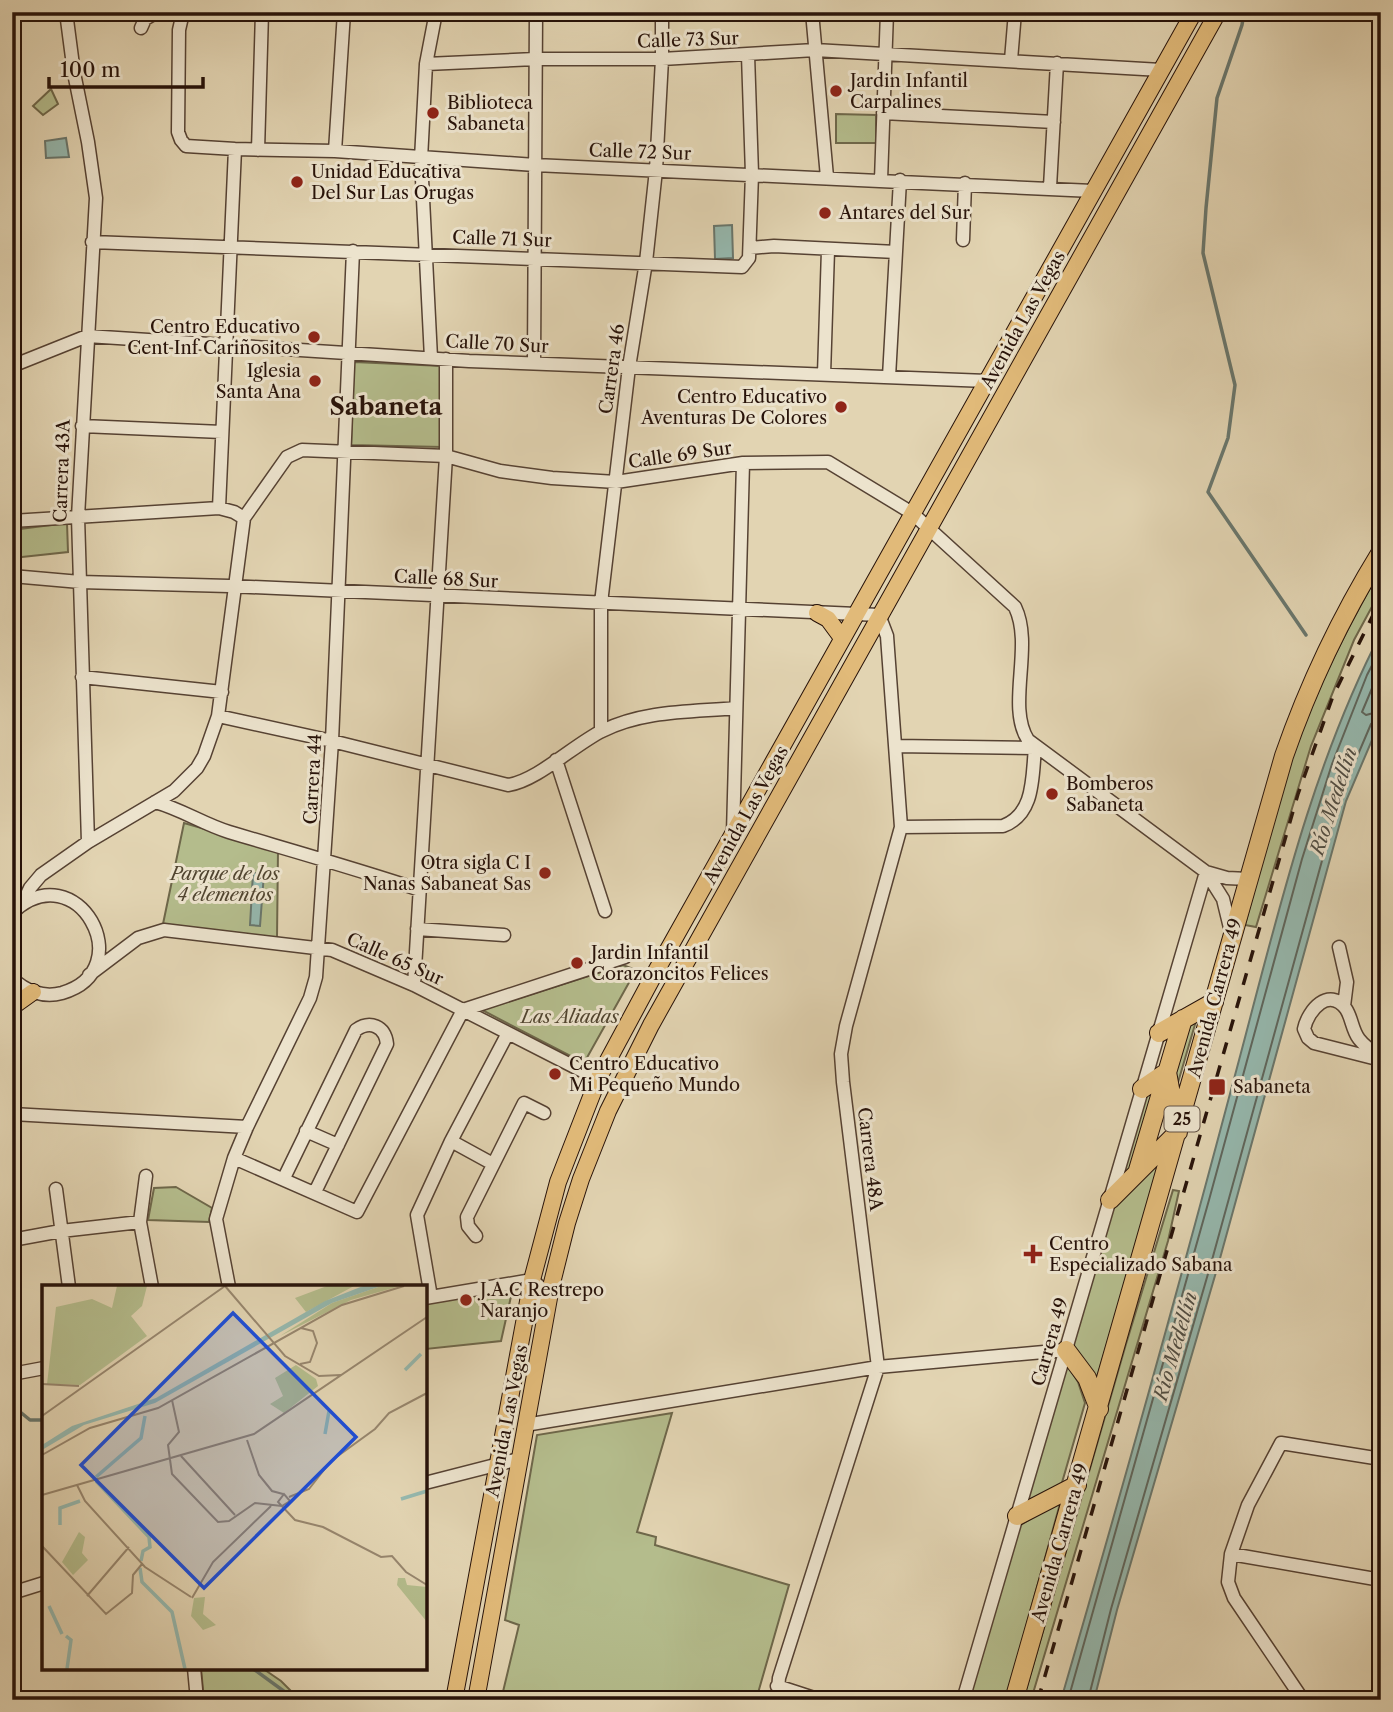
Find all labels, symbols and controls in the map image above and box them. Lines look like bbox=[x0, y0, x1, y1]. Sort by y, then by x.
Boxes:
street label: Calle 73 Sur bbox=[637, 27, 740, 53]
scale bar bbox=[49, 46, 203, 90]
text: 100 m bbox=[60, 57, 121, 82]
place label: Jardin Infantil Carpalines bbox=[847, 70, 968, 113]
marker: Jardin Infantil Carpalines bbox=[828, 83, 844, 99]
place label: Biblioteca Sabaneta bbox=[447, 92, 534, 135]
marker: Biblioteca Sabaneta bbox=[425, 105, 441, 121]
street label: Calle 72 Sur bbox=[588, 139, 692, 165]
place label: Unidad Educativa Del Sur Las Orugas bbox=[311, 161, 474, 204]
marker: Unidad Educativa Del Sur Las Orugas bbox=[289, 174, 305, 190]
place label: Antares del Sur bbox=[838, 202, 971, 224]
marker: Antares del Sur bbox=[817, 205, 833, 221]
street label: Calle 71 Sur bbox=[452, 226, 553, 252]
street label: Avenida Las Vegas bbox=[975, 247, 1070, 394]
place label: Centro Educativo Cent Inf Cariñositos bbox=[127, 316, 300, 359]
street label: Carrera 46 bbox=[595, 322, 629, 416]
marker: Centro Educativo Cent Inf Cariñositos bbox=[306, 329, 322, 345]
street label: Calle 70 Sur bbox=[445, 330, 550, 358]
place label: Iglesia Santa Ana bbox=[216, 360, 302, 403]
marker: Iglesia Santa Ana bbox=[307, 373, 323, 389]
place label: Centro Educativo Aventuras De Colores bbox=[640, 386, 827, 429]
district label: Sabaneta bbox=[330, 392, 444, 421]
marker: Centro Educativo Aventuras De Colores bbox=[833, 399, 849, 415]
street label: Carrera 43A bbox=[49, 418, 75, 523]
street label: Calle 69 Sur bbox=[627, 437, 734, 473]
street label: Calle 68 Sur bbox=[393, 565, 499, 593]
street label: Carrera 44 bbox=[300, 733, 326, 825]
street label: Avenida Las Vegas bbox=[698, 742, 793, 889]
water label: Río Medellín bbox=[1305, 744, 1362, 860]
place label: Bomberos Sabaneta bbox=[1066, 773, 1154, 816]
marker: Bomberos Sabaneta bbox=[1044, 786, 1060, 802]
place label: Otra sigla C I Nanas Sabaneat Sas bbox=[363, 852, 531, 895]
park label: Parque de los 4 elementos bbox=[168, 863, 280, 906]
marker: Otra sigla C I Nanas Sabaneat Sas bbox=[537, 865, 553, 881]
street label: Avenida Carrera 49 bbox=[1183, 916, 1247, 1081]
street label: Calle 65 Sur bbox=[343, 928, 447, 990]
place label: Jardin Infantil Corazoncitos Felices bbox=[588, 942, 769, 985]
marker: Jardin Infantil Corazoncitos Felices bbox=[569, 955, 585, 971]
park label: Las Aliadas bbox=[519, 1006, 619, 1028]
place label: Centro Educativo Mi Pequeño Mundo bbox=[569, 1053, 740, 1096]
marker: Centro Educativo Mi Pequeño Mundo bbox=[547, 1066, 563, 1082]
place label: Sabaneta bbox=[1233, 1076, 1311, 1098]
marker: Sabaneta bbox=[1207, 1077, 1227, 1097]
street label: Carrera 48A bbox=[853, 1106, 887, 1213]
road number: 25 bbox=[1164, 1106, 1200, 1132]
place label: Centro Especializado Sabana bbox=[1049, 1233, 1233, 1276]
marker: Centro Especializado Sabana bbox=[1023, 1244, 1043, 1264]
place label: J.A.C Restrepo Naranjo bbox=[477, 1279, 604, 1322]
inset map bbox=[42, 1285, 427, 1670]
water label: Río Medellín bbox=[1148, 1289, 1202, 1405]
marker: J.A.C Restrepo Naranjo bbox=[458, 1292, 474, 1308]
street label: Carrera 49 bbox=[1027, 1295, 1073, 1389]
street label: Avenida Las Vegas bbox=[481, 1343, 533, 1500]
street label: Avenida Carrera 49 bbox=[1027, 1461, 1093, 1626]

